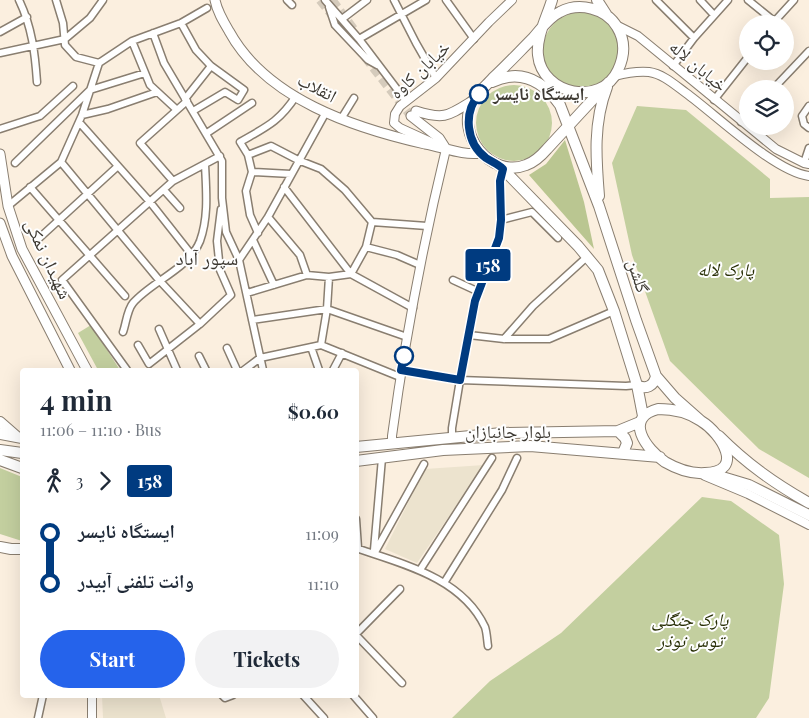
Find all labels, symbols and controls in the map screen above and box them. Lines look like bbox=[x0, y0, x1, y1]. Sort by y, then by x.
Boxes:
map controls bbox=[739, 15, 794, 135]
button: locate bbox=[739, 15, 794, 70]
street label: خیابان لاله bbox=[665, 34, 733, 96]
street label: خیابان کاوه bbox=[384, 35, 455, 104]
street label: انقلاب bbox=[294, 67, 341, 107]
button: layers bbox=[739, 80, 794, 135]
place label: ایستگاه نایسر bbox=[492, 81, 585, 105]
marker: ایستگاه نایسر bbox=[469, 84, 489, 104]
street label: شهیدان نمکی bbox=[20, 215, 78, 303]
district label: سپور آباد bbox=[176, 244, 238, 270]
line badge: 158 bbox=[459, 249, 517, 281]
text: 158 bbox=[475, 253, 501, 277]
street label: گلشن bbox=[622, 256, 656, 296]
park label: پارک لاله bbox=[698, 257, 755, 281]
unlabelled marker bbox=[394, 346, 414, 366]
text: 4 min bbox=[40, 381, 112, 418]
text: $0.60 bbox=[288, 398, 339, 424]
text: 11:06 – 11:10 · Bus bbox=[40, 419, 161, 440]
street label: بلوار جانبازان bbox=[465, 419, 551, 443]
icon: walk bbox=[40, 467, 68, 495]
icon: forward bbox=[91, 467, 119, 495]
text: 158 bbox=[137, 469, 162, 493]
text: 3 bbox=[76, 470, 83, 491]
text: ایستگاه نایسر bbox=[78, 517, 175, 543]
text: 11:09 bbox=[305, 523, 339, 544]
text: وانت تلفنی آبیدر bbox=[78, 567, 194, 593]
text: 11:10 bbox=[307, 573, 339, 594]
park label: پارک جنگلی توس نوذر bbox=[652, 607, 729, 652]
button: Start bbox=[40, 630, 185, 688]
button: Tickets bbox=[195, 630, 339, 688]

